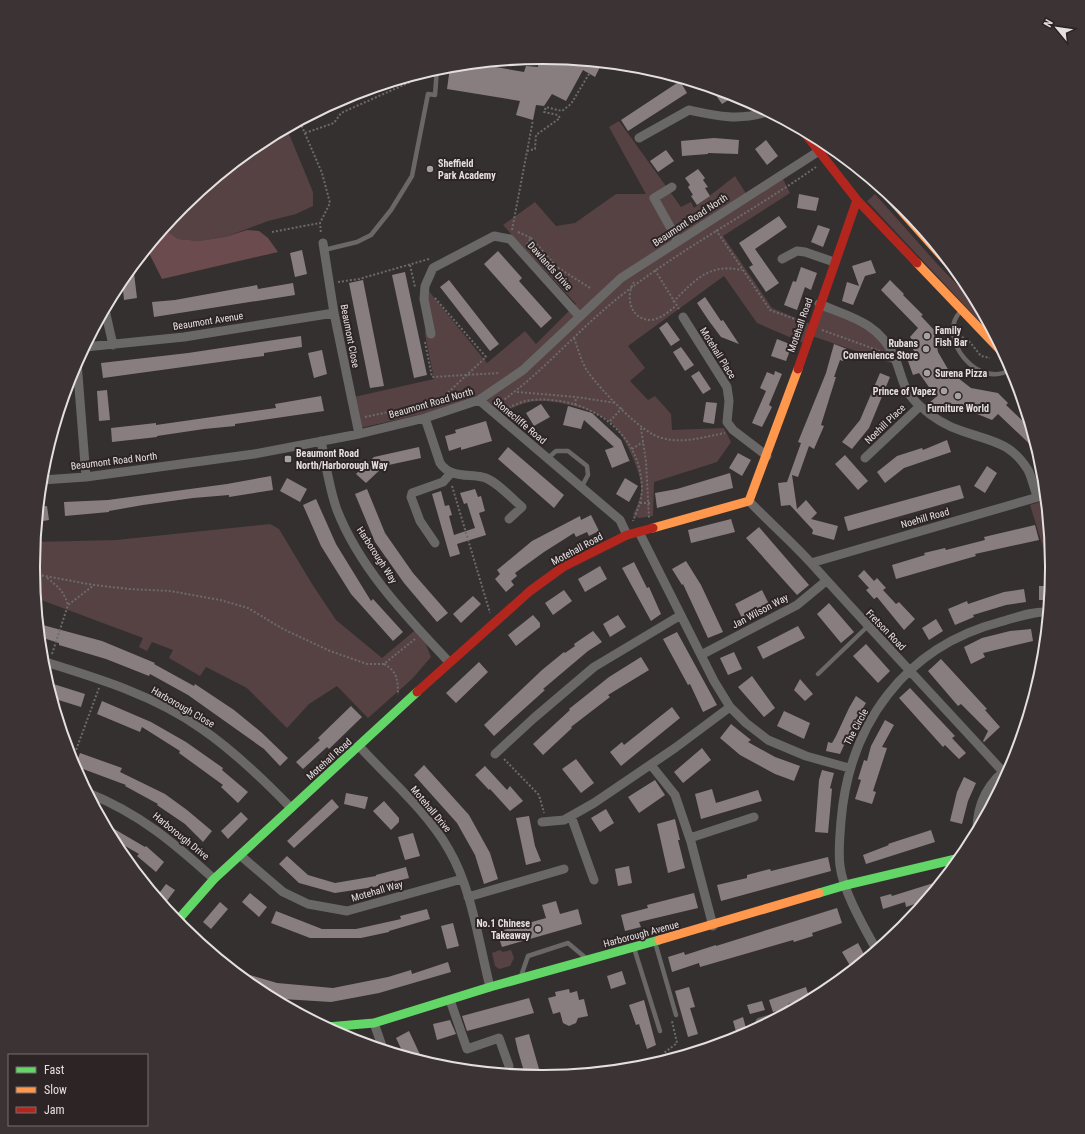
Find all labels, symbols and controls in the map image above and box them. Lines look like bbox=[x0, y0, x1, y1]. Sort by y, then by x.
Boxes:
north arrow bbox=[1037, 8, 1077, 48]
text: N bbox=[1041, 17, 1056, 29]
place label: Sheffield Park Academy bbox=[438, 158, 496, 181]
marker: Sheffield Park Academy bbox=[425, 164, 435, 174]
street label: Beaumont Road North bbox=[650, 192, 730, 248]
street label: Dawlands Drive bbox=[526, 240, 575, 292]
street label: Motehall Road bbox=[786, 296, 814, 354]
street label: Beaumont Close bbox=[338, 303, 362, 369]
street label: Beaumont Avenue bbox=[172, 310, 244, 332]
street label: Motehall Place bbox=[698, 325, 738, 381]
place label: Family Fish Bar bbox=[935, 325, 968, 348]
marker: Family Fish Bar bbox=[922, 331, 932, 341]
place label: Rubans Convenience Store bbox=[843, 338, 918, 361]
marker: Rubans Convenience Store bbox=[921, 344, 931, 354]
marker: Surena Pizza bbox=[922, 368, 932, 378]
place label: Surena Pizza bbox=[935, 368, 988, 379]
street label: Beaumont Road North bbox=[388, 386, 475, 420]
place label: Prince of Vapez bbox=[873, 386, 936, 397]
marker: Prince of Vapez bbox=[939, 386, 949, 396]
marker: Furniture World bbox=[953, 391, 963, 401]
street label: Stonecliffe Road bbox=[492, 396, 548, 446]
street label: Noehill Place bbox=[863, 402, 908, 446]
place label: Furniture World bbox=[927, 403, 989, 414]
place label: Beaumont Road North/Harborough Way bbox=[296, 448, 388, 471]
street label: Beaumont Road North bbox=[70, 450, 158, 472]
marker: Beaumont Road North/Harborough Way bbox=[283, 454, 293, 464]
street label: Noehill Road bbox=[899, 506, 951, 530]
street label: Harborough Way bbox=[355, 525, 399, 585]
street label: Motehall Road bbox=[549, 531, 605, 567]
street label: Jan Wilson Way bbox=[730, 592, 790, 630]
street label: Fretson Road bbox=[864, 607, 908, 653]
street label: Harborough Close bbox=[149, 684, 217, 730]
street label: The Circle bbox=[842, 707, 870, 747]
street label: Motehall Road bbox=[304, 736, 354, 782]
street label: Motehall Drive bbox=[409, 784, 454, 834]
street label: Harborough Drive bbox=[151, 810, 211, 862]
street label: Motehall Way bbox=[350, 878, 404, 904]
place label: No.1 Chinese Takeaway bbox=[476, 918, 531, 941]
street label: Harborough Avenue bbox=[602, 919, 680, 949]
marker: No.1 Chinese Takeaway bbox=[533, 924, 543, 934]
legend bbox=[8, 1054, 148, 1126]
text: Fast bbox=[44, 1063, 65, 1077]
text: Slow bbox=[44, 1083, 67, 1097]
text: Jam bbox=[44, 1103, 65, 1117]

